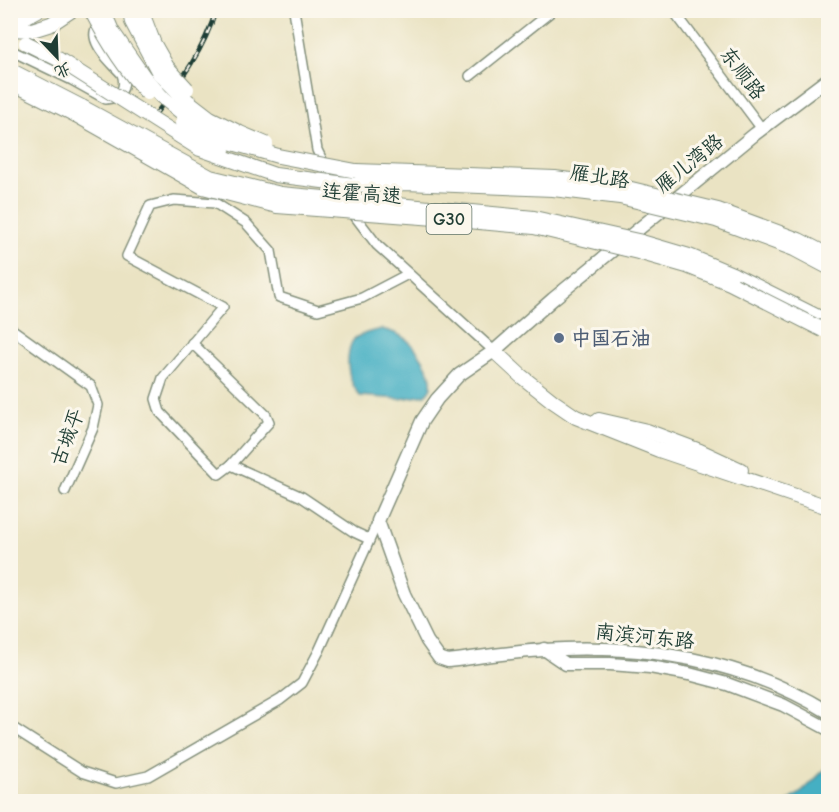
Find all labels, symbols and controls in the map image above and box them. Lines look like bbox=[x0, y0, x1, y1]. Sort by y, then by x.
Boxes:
north arrow bbox=[27, 27, 87, 87]
street label: 东顺路 bbox=[715, 42, 770, 105]
text: 北 bbox=[52, 58, 73, 81]
street label: 雁儿湾路 bbox=[651, 129, 728, 197]
street label: 雁北路 bbox=[568, 160, 632, 193]
street label: 连霍高速 bbox=[321, 179, 403, 208]
road number: G30 bbox=[426, 204, 472, 234]
place label: 中国石油 bbox=[571, 327, 651, 350]
marker: 中国石油 bbox=[552, 331, 566, 345]
street label: 古城平 bbox=[46, 405, 89, 469]
street label: 南滨河东路 bbox=[594, 620, 697, 653]

